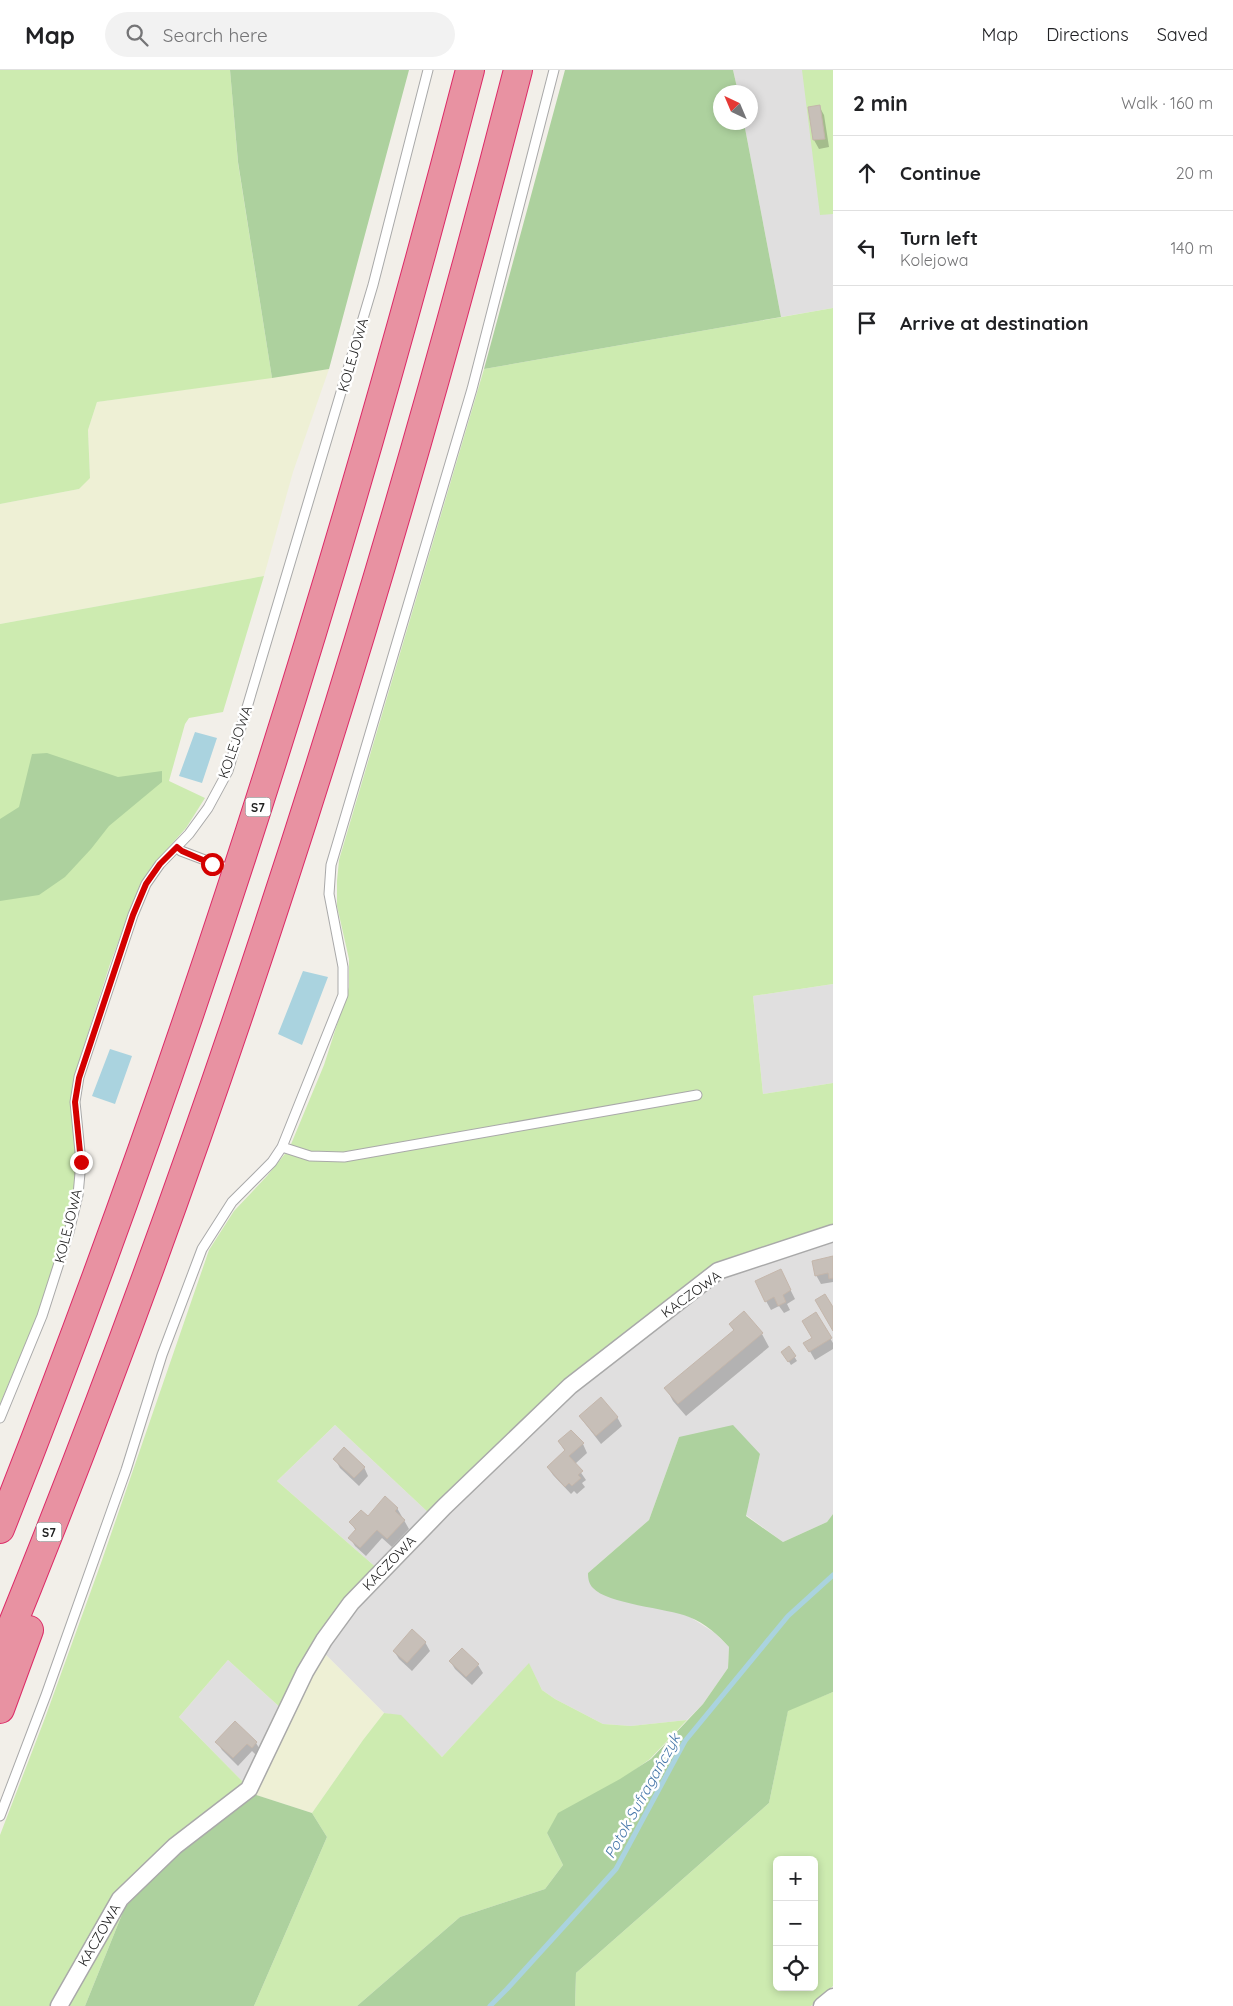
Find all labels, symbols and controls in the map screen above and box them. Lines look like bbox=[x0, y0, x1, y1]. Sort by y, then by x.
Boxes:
search box bbox=[105, 12, 455, 57]
text: Map bbox=[25, 20, 75, 50]
icon: search bbox=[123, 21, 151, 49]
text: Search here bbox=[163, 23, 268, 47]
text: Map bbox=[981, 23, 1018, 46]
text: Directions bbox=[1046, 23, 1129, 46]
text: Saved bbox=[1157, 23, 1208, 46]
north arrow bbox=[713, 85, 758, 130]
text: 2 min bbox=[853, 90, 908, 116]
text: Walk · 160 m bbox=[1121, 93, 1213, 113]
icon: ahead bbox=[853, 159, 881, 187]
text: Continue bbox=[900, 161, 981, 185]
text: 20 m bbox=[1176, 163, 1213, 183]
text: Turn left bbox=[900, 226, 978, 250]
icon: left bbox=[853, 234, 881, 262]
text: 140 m bbox=[1170, 238, 1213, 258]
text: Kolejowa bbox=[900, 250, 968, 270]
icon: arrive bbox=[853, 309, 881, 337]
text: Arrive at destination bbox=[900, 311, 1089, 335]
street label: KOLEJOWA bbox=[334, 316, 372, 394]
street label: KOLEJOWA bbox=[214, 703, 256, 781]
road number: S7 bbox=[246, 798, 270, 816]
route start bbox=[201, 853, 224, 876]
route end bbox=[70, 1151, 93, 1174]
street label: KOLEJOWA bbox=[50, 1187, 86, 1265]
street label: KACZOWA bbox=[658, 1266, 724, 1322]
road number: S7 bbox=[36, 1522, 62, 1541]
street label: KACZOWA bbox=[358, 1532, 420, 1594]
water label: Potok Sufragańczyk bbox=[600, 1729, 685, 1862]
map controls bbox=[773, 1856, 818, 1991]
button: + bbox=[773, 1856, 818, 1901]
street label: KACZOWA bbox=[74, 1900, 124, 1970]
button: − bbox=[773, 1901, 818, 1946]
button: locate bbox=[773, 1946, 818, 1991]

